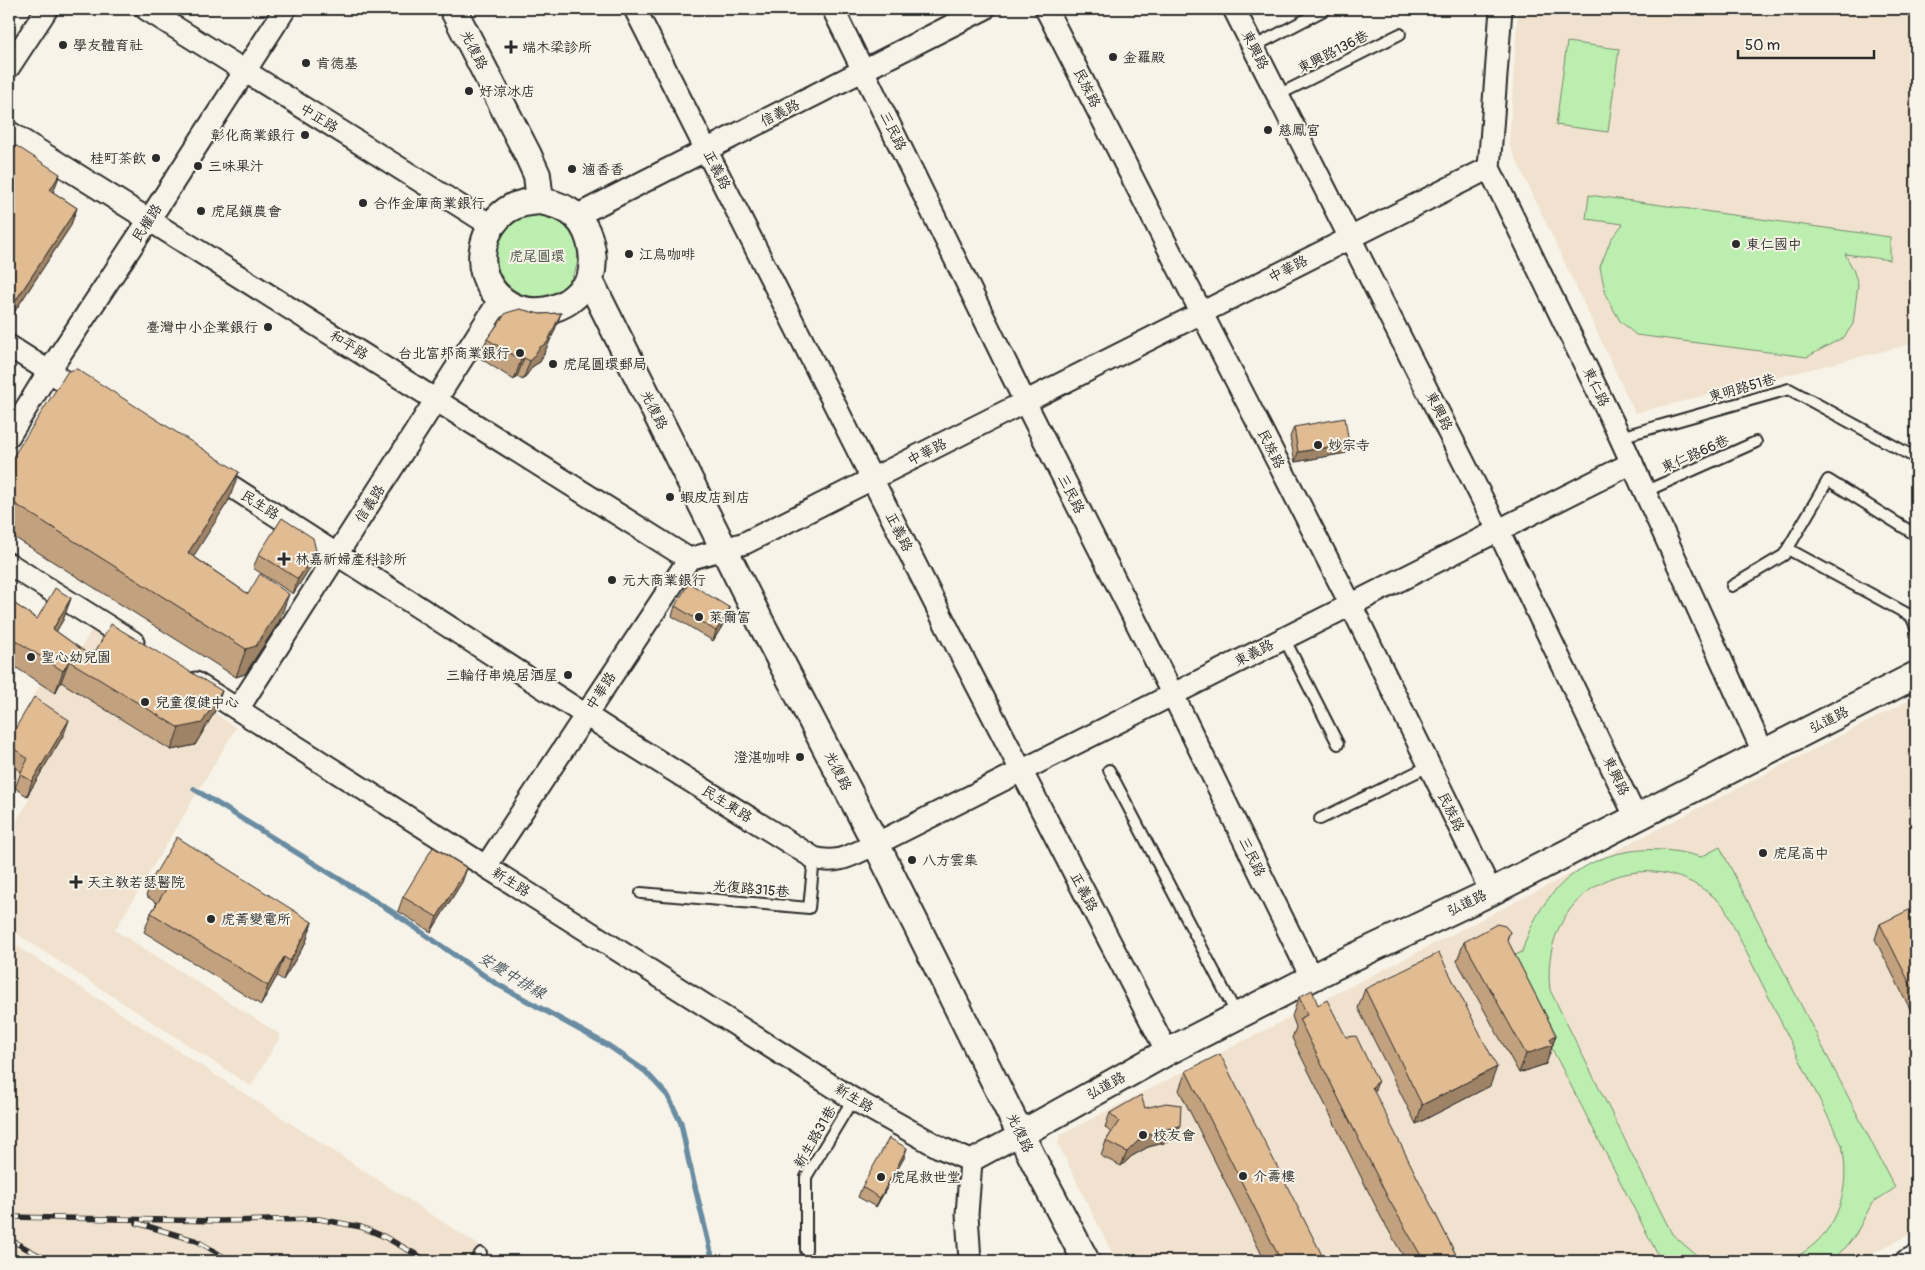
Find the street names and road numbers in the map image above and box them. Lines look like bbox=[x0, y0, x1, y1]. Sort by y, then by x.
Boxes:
street label: 東興路136巷 bbox=[1295, 26, 1372, 77]
street label: 光復路 bbox=[457, 27, 491, 73]
street label: 東興路 bbox=[1238, 27, 1272, 73]
street label: 民族路 bbox=[1070, 65, 1104, 111]
street label: 信義路 bbox=[757, 96, 803, 130]
street label: 中正路 bbox=[297, 100, 341, 136]
street label: 三民路 bbox=[876, 108, 910, 154]
street label: 正義路 bbox=[700, 147, 734, 193]
street label: 民權路 bbox=[128, 201, 166, 245]
street label: 中華路 bbox=[1265, 252, 1311, 286]
street label: 和平路 bbox=[327, 327, 371, 363]
street label: 東仁路 bbox=[1579, 364, 1613, 410]
street label: 東明路51巷 bbox=[1706, 370, 1778, 406]
street label: 光復路 bbox=[637, 387, 671, 433]
street label: 東興路 bbox=[1422, 388, 1456, 434]
street label: 民族路 bbox=[1254, 426, 1288, 472]
street label: 東仁路66巷 bbox=[1659, 431, 1732, 476]
street label: 中華路 bbox=[904, 435, 950, 469]
street label: 三民路 bbox=[1054, 471, 1088, 517]
street label: 信義路 bbox=[351, 482, 389, 526]
street label: 民生路 bbox=[238, 487, 282, 523]
street label: 正義路 bbox=[882, 509, 916, 555]
street label: 東義路 bbox=[1231, 636, 1277, 670]
street label: 中華路 bbox=[582, 669, 620, 713]
street label: 弘道路 bbox=[1806, 703, 1852, 737]
street label: 光復路 bbox=[821, 748, 855, 794]
street label: 東興路 bbox=[1599, 753, 1633, 799]
street label: 民生東路 bbox=[699, 782, 755, 826]
street label: 民族路 bbox=[1434, 789, 1468, 835]
street label: 三民路 bbox=[1235, 834, 1269, 880]
street label: 新生路 bbox=[489, 864, 533, 900]
street label: 正義路 bbox=[1067, 869, 1101, 915]
street label: 光復路315巷 bbox=[712, 877, 791, 901]
street label: 弘道路 bbox=[1444, 886, 1490, 920]
street label: 弘道路 bbox=[1084, 1068, 1128, 1104]
street label: 新生路 bbox=[832, 1080, 876, 1116]
street label: 新生路31巷 bbox=[790, 1102, 840, 1171]
street label: 光復路 bbox=[1003, 1110, 1037, 1156]

